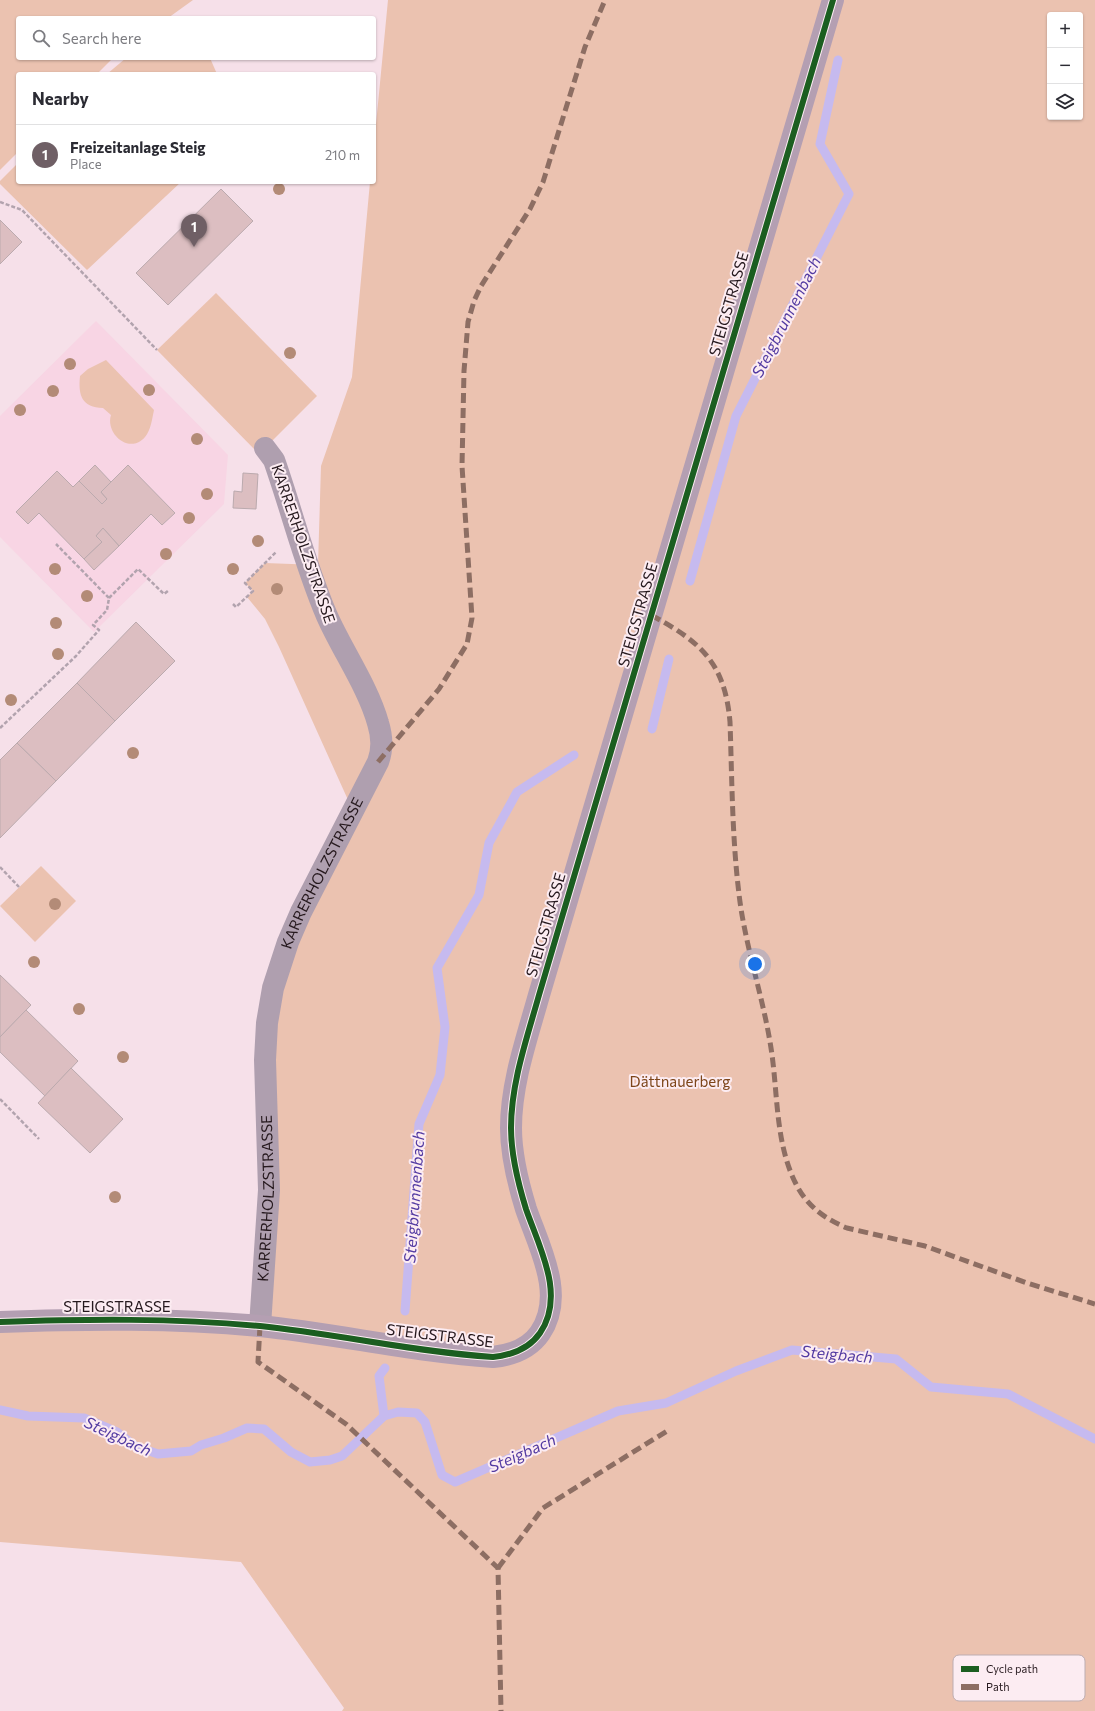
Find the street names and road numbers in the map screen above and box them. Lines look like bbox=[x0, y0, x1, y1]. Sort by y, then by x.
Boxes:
street label: STEIGSTRASSE bbox=[705, 250, 752, 358]
street label: KARRERHOLZSTRASSE bbox=[268, 462, 340, 626]
street label: STEIGSTRASSE bbox=[614, 561, 661, 669]
street label: KARRERHOLZSTRASSE bbox=[276, 794, 366, 951]
street label: STEIGSTRASSE bbox=[522, 871, 569, 979]
street label: KARRERHOLZSTRASSE bbox=[253, 1115, 277, 1282]
street label: STEIGSTRASSE bbox=[63, 1297, 171, 1315]
street label: STEIGSTRASSE bbox=[386, 1320, 495, 1350]

